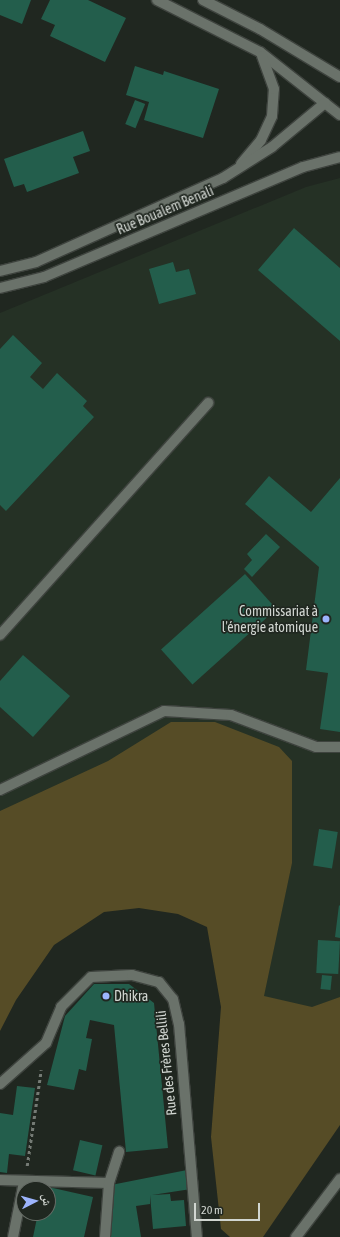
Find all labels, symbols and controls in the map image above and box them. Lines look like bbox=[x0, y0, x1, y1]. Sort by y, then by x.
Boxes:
street label: Rue Boualem Benali bbox=[114, 182, 216, 238]
place label: Commissariat à l'énergie atomique bbox=[222, 603, 318, 636]
marker: Commissariat à l'énergie atomique bbox=[321, 614, 331, 624]
place label: Dhikra bbox=[114, 988, 148, 1004]
marker: Dhikra bbox=[101, 991, 111, 1001]
street label: Rue des Frères Bellili bbox=[152, 1010, 180, 1116]
north arrow bbox=[16, 1181, 56, 1221]
text: ش bbox=[40, 1193, 54, 1206]
scale bar bbox=[196, 1195, 262, 1221]
text: 20 m bbox=[201, 1203, 223, 1217]

